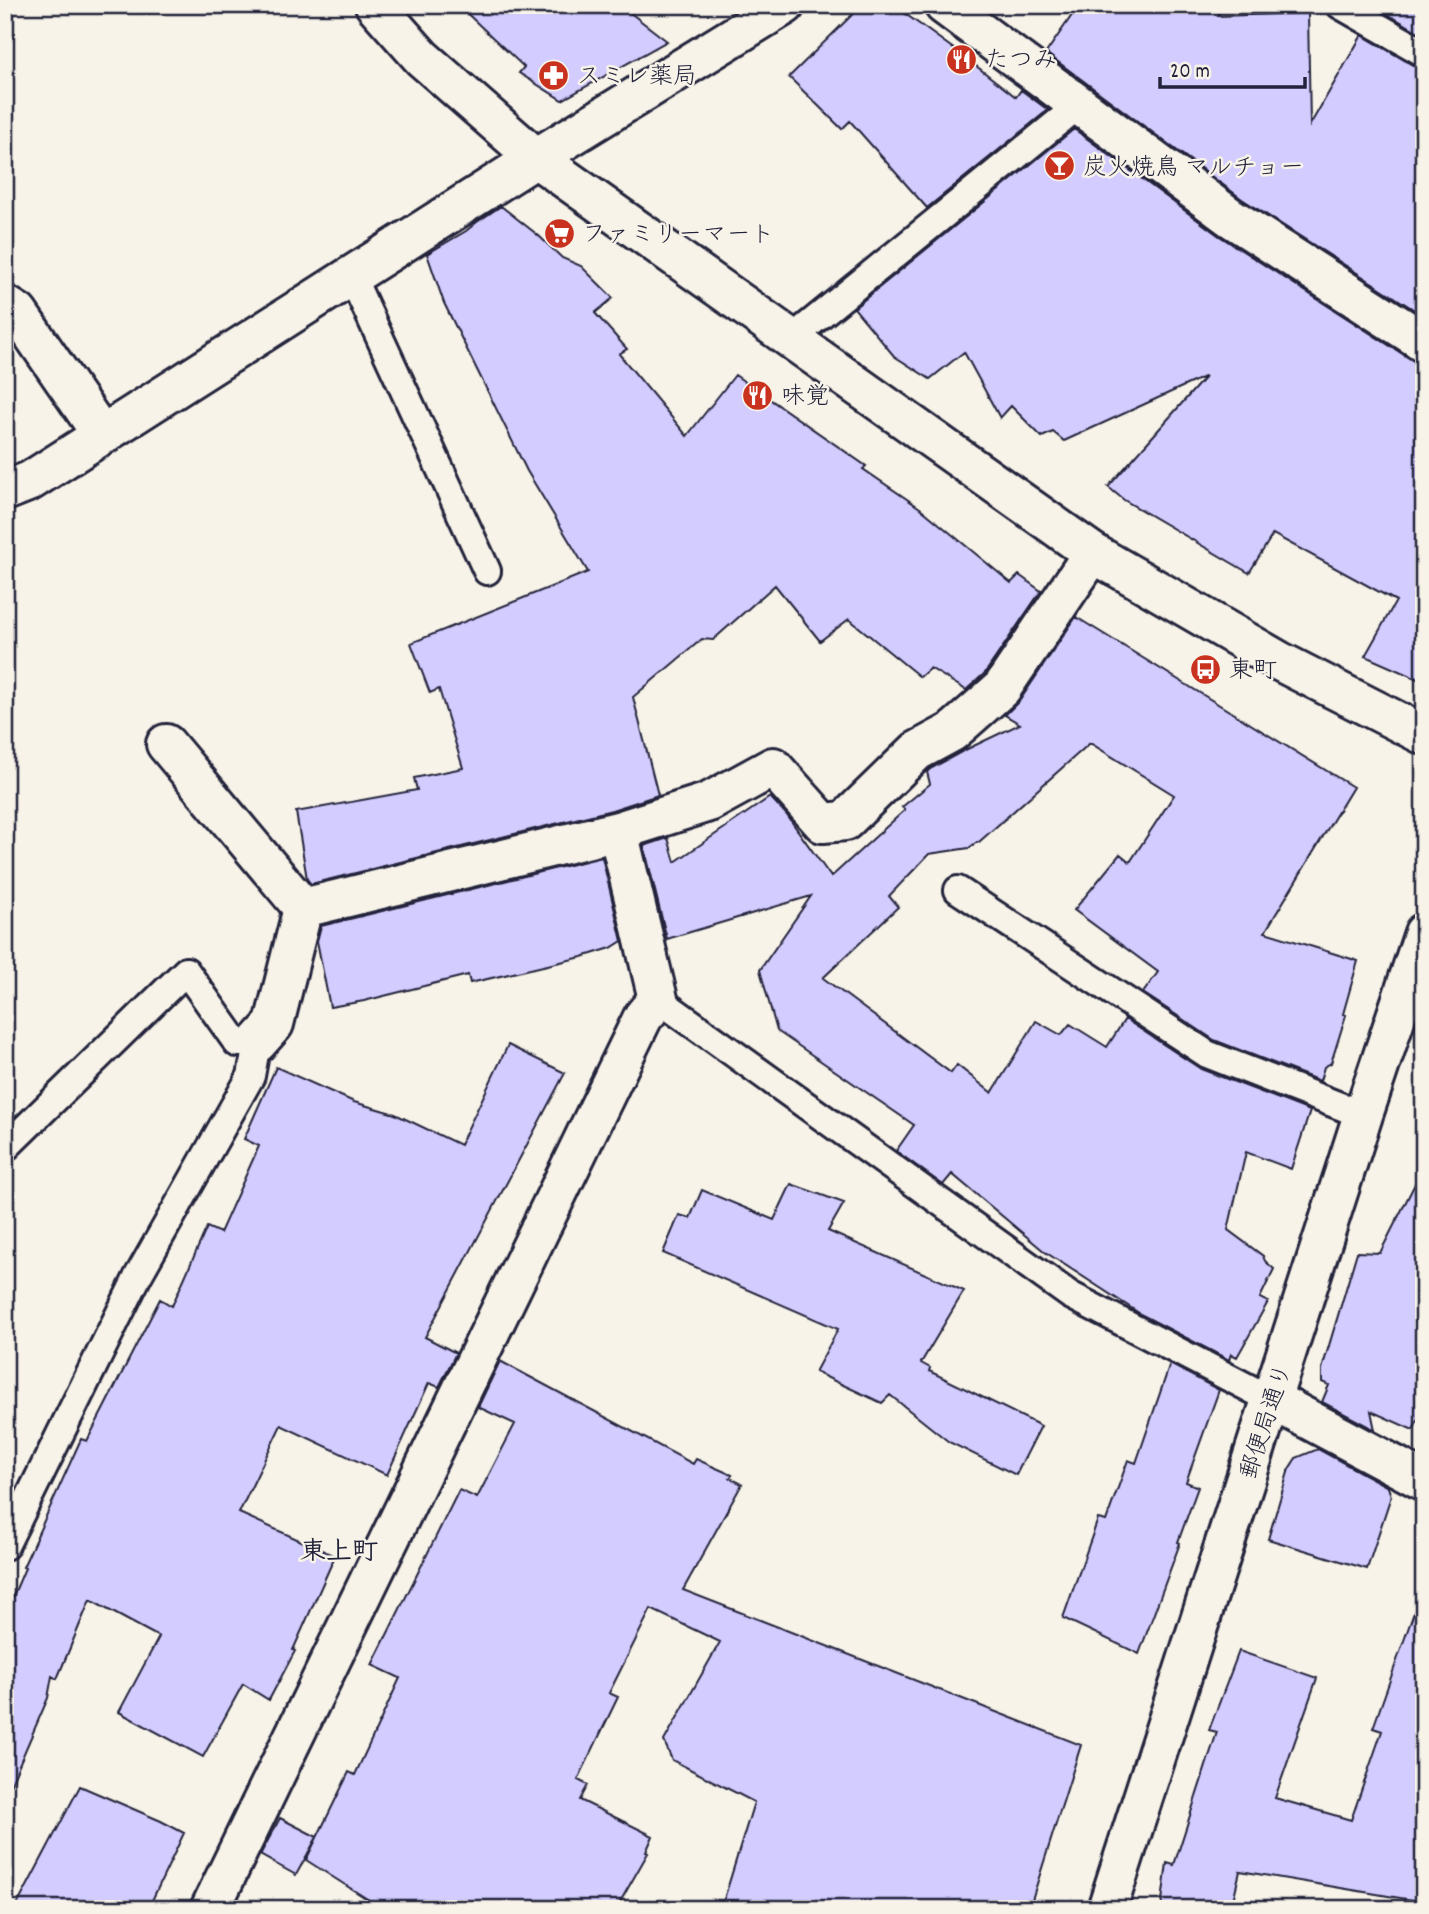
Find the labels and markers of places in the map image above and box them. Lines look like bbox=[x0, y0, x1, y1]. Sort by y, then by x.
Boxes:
restaurant icon: たつみ bbox=[945, 42, 979, 76]
place label: たつみ bbox=[985, 45, 1057, 79]
pharmacy icon: スミレ薬局 bbox=[537, 58, 571, 92]
place label: スミレ薬局 bbox=[577, 61, 697, 95]
bar icon: 炭火焼鳥 マルチョー bbox=[1043, 149, 1077, 183]
place label: 炭火焼鳥 マルチョー bbox=[1083, 152, 1304, 186]
supermarket icon: ファミリーマート bbox=[542, 216, 576, 250]
place label: ファミリーマート bbox=[582, 219, 774, 253]
restaurant icon: 味覚 bbox=[741, 378, 775, 412]
place label: 味覚 bbox=[781, 381, 829, 415]
bus stop icon: 東町 bbox=[1189, 652, 1223, 686]
place label: 東町 bbox=[1229, 655, 1277, 689]

